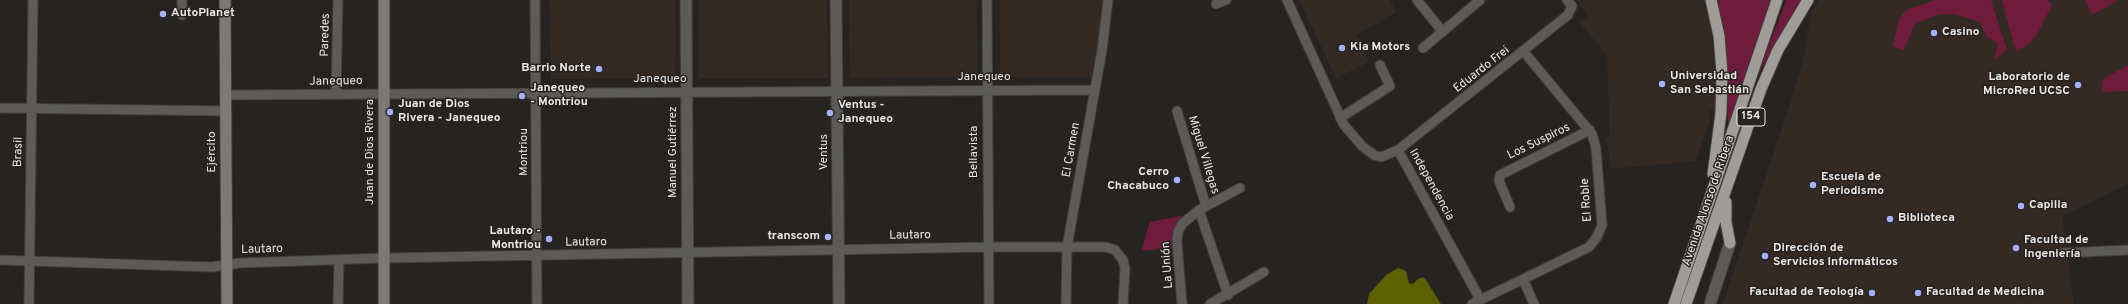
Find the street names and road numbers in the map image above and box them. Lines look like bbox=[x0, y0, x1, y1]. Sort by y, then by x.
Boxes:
street label: Paredes bbox=[318, 13, 334, 57]
street label: Eduardo Frei bbox=[1451, 44, 1513, 96]
street label: Janequeo bbox=[957, 71, 1011, 85]
street label: Janequeo bbox=[633, 73, 687, 87]
street label: Janequeo bbox=[309, 74, 363, 90]
street label: Juan de Dios Rivera bbox=[364, 99, 378, 205]
street label: Manuel Gutiérrez bbox=[667, 106, 681, 198]
road number: 154 bbox=[1737, 108, 1765, 126]
street label: Miguel Villegas bbox=[1184, 114, 1222, 196]
street label: El Carmen bbox=[1060, 121, 1084, 179]
street label: Los Suspiros bbox=[1505, 121, 1573, 163]
street label: Bellavista bbox=[968, 126, 982, 178]
street label: Montriou bbox=[518, 128, 532, 176]
street label: Ejército bbox=[206, 131, 220, 173]
street label: Ventus bbox=[818, 134, 832, 170]
street label: Avenida Alonso de Ribera bbox=[1680, 134, 1738, 268]
street label: Brasil bbox=[12, 137, 26, 167]
street label: Independencia bbox=[1405, 147, 1457, 223]
street label: El Roble bbox=[1578, 178, 1596, 222]
street label: Lautaro bbox=[889, 228, 931, 244]
street label: Lautaro bbox=[565, 235, 607, 251]
street label: La Unión bbox=[1159, 241, 1177, 289]
street label: Lautaro bbox=[241, 242, 283, 258]

